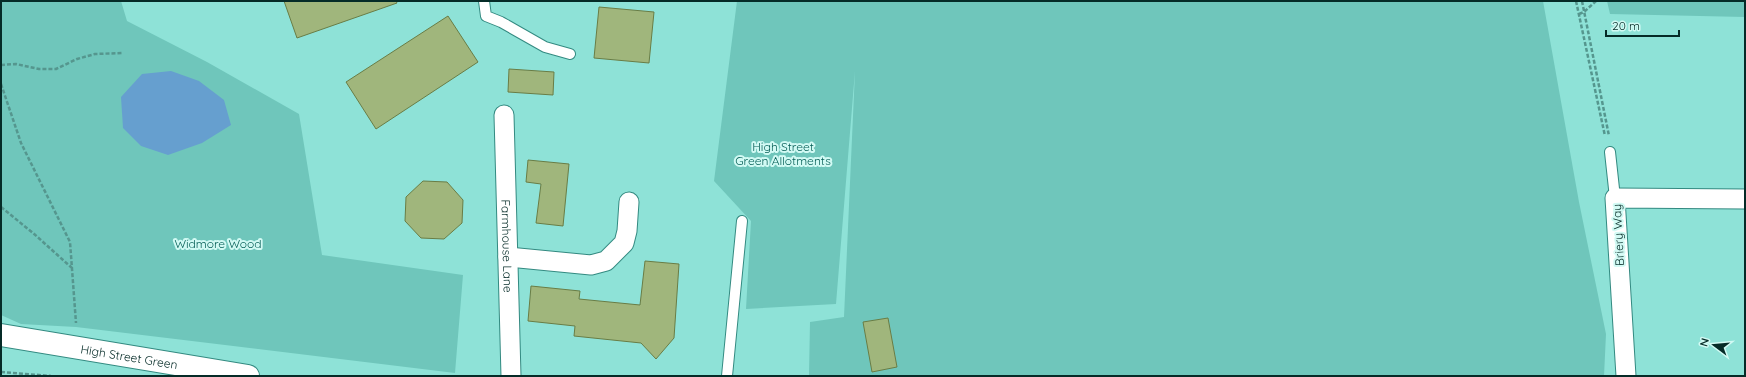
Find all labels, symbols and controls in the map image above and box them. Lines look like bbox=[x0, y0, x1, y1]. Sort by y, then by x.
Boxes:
scale bar bbox=[1606, 12, 1679, 38]
text: 20 m bbox=[1612, 18, 1640, 33]
park label: High Street Green Allotments bbox=[735, 139, 831, 168]
street label: Farmhouse Lane bbox=[499, 199, 516, 293]
street label: Briery Way bbox=[1609, 204, 1627, 266]
park label: Widmore Wood bbox=[174, 236, 262, 251]
north arrow bbox=[1694, 325, 1734, 365]
text: N bbox=[1697, 336, 1712, 348]
street label: High Street Green bbox=[80, 341, 179, 372]

